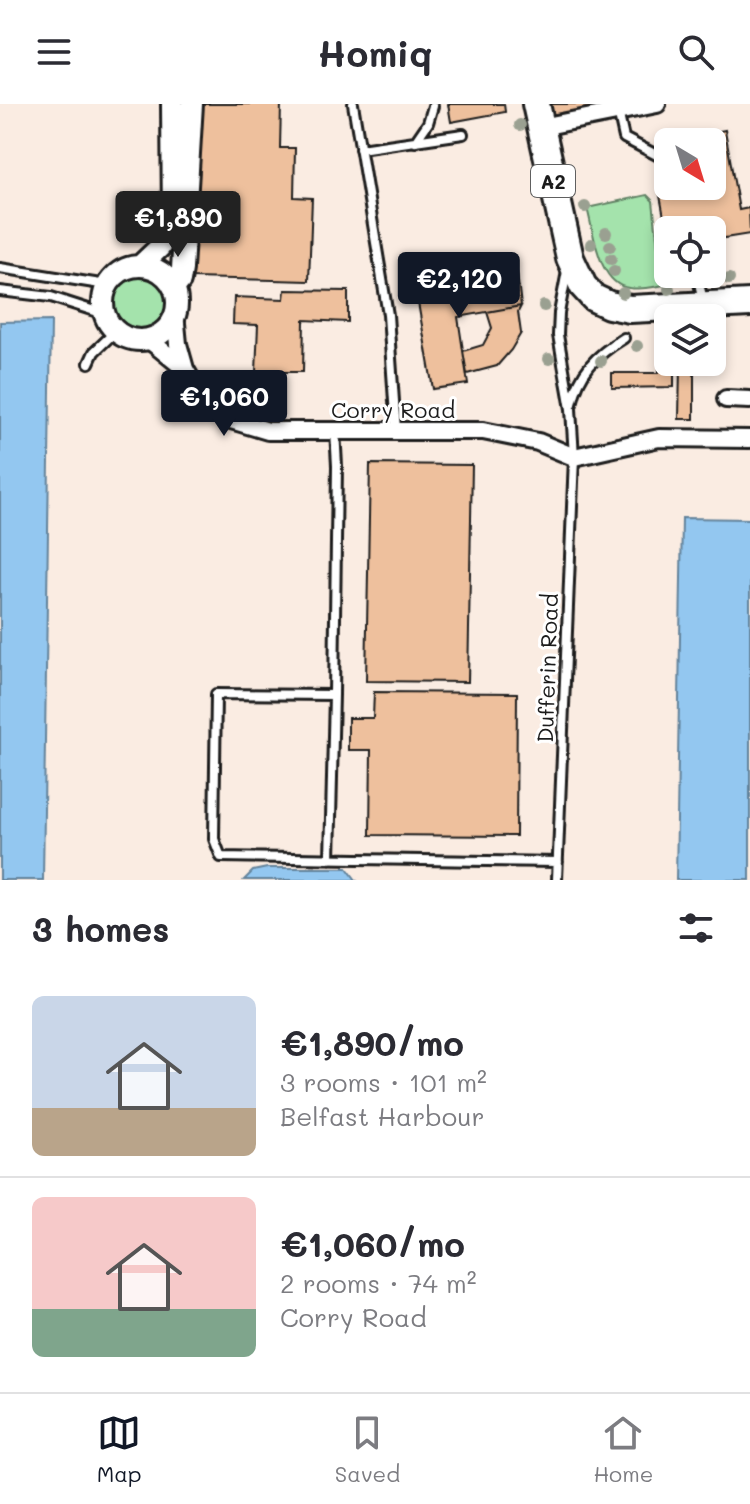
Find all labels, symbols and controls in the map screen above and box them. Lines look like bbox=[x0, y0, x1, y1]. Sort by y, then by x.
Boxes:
text: Homiq bbox=[318, 29, 432, 76]
icon: menu bbox=[32, 30, 76, 74]
icon: search bbox=[674, 30, 718, 74]
north arrow bbox=[654, 128, 726, 200]
map controls bbox=[654, 128, 726, 376]
road number: A2 bbox=[531, 165, 575, 197]
pin: €1,890 bbox=[113, 191, 243, 259]
text: €1,890 bbox=[133, 200, 223, 234]
button: locate bbox=[654, 216, 726, 288]
pin: €2,120 bbox=[394, 252, 524, 320]
text: €2,120 bbox=[416, 261, 502, 295]
button: layers bbox=[654, 304, 726, 376]
pin: €1,060 bbox=[159, 370, 289, 438]
text: €1,060 bbox=[179, 379, 269, 413]
street label: Corry Road bbox=[331, 395, 455, 424]
street label: Dufferin Road bbox=[530, 593, 564, 743]
text: 3 homes bbox=[32, 906, 169, 951]
icon: filters bbox=[674, 906, 718, 950]
text: €1,890/mo bbox=[280, 1020, 464, 1065]
icon: home bbox=[96, 1028, 192, 1124]
text: 3 rooms · 101 m² bbox=[280, 1065, 487, 1099]
text: Belfast Harbour bbox=[280, 1099, 485, 1133]
text: €1,060/mo bbox=[280, 1221, 465, 1266]
icon: home bbox=[96, 1229, 192, 1325]
text: 2 rooms · 74 m² bbox=[280, 1266, 477, 1300]
text: Corry Road bbox=[280, 1300, 427, 1334]
tab: Map bbox=[97, 1411, 141, 1488]
tab: Saved bbox=[335, 1411, 400, 1488]
tab: Home bbox=[593, 1411, 653, 1488]

